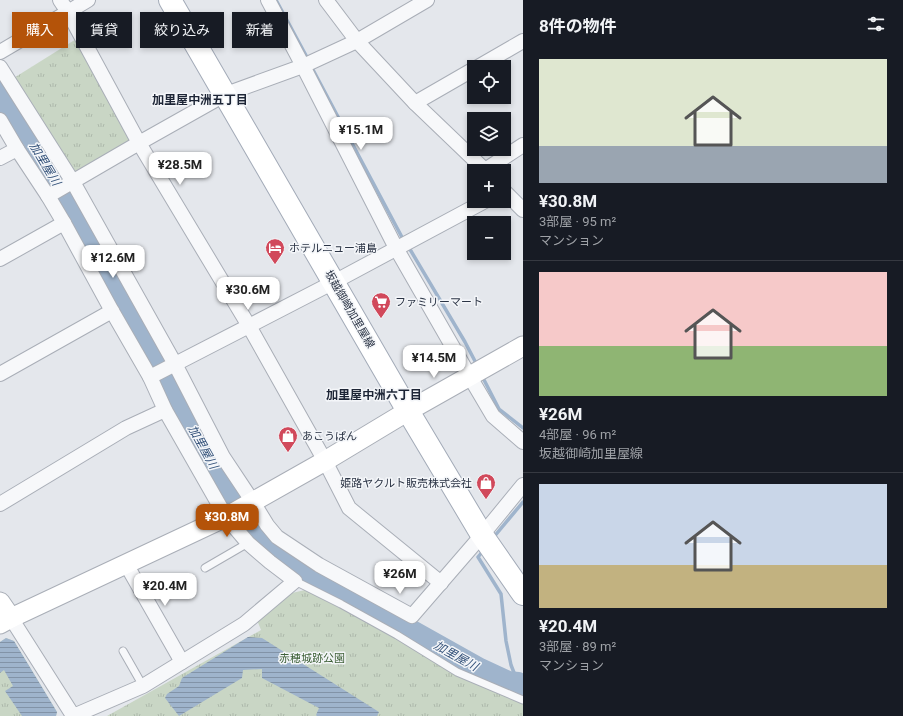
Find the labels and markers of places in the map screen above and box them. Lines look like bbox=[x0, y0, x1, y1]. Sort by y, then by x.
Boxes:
pin: ¥15.1M bbox=[328, 117, 394, 151]
pin: ¥28.5M bbox=[147, 152, 213, 186]
hotel icon: ホテルニュー浦島 bbox=[264, 237, 286, 265]
place label: ホテルニュー浦島 bbox=[289, 242, 377, 255]
pin: ¥12.6M bbox=[80, 245, 146, 279]
pin: ¥30.6M bbox=[215, 277, 281, 311]
supermarket icon: ファミリーマート bbox=[370, 291, 392, 319]
place label: ファミリーマート bbox=[395, 296, 483, 309]
pin: ¥14.5M bbox=[401, 345, 467, 379]
shop icon: あこうぱん bbox=[277, 425, 299, 453]
place label: あこうぱん bbox=[302, 430, 357, 443]
shop icon: 姫路ヤクルト販売株式会社 bbox=[475, 472, 497, 500]
place label: 姫路ヤクルト販売株式会社 bbox=[340, 477, 472, 490]
pin: ¥30.8M bbox=[194, 504, 260, 538]
pin: ¥26M bbox=[376, 561, 424, 595]
pin: ¥20.4M bbox=[132, 573, 198, 607]

